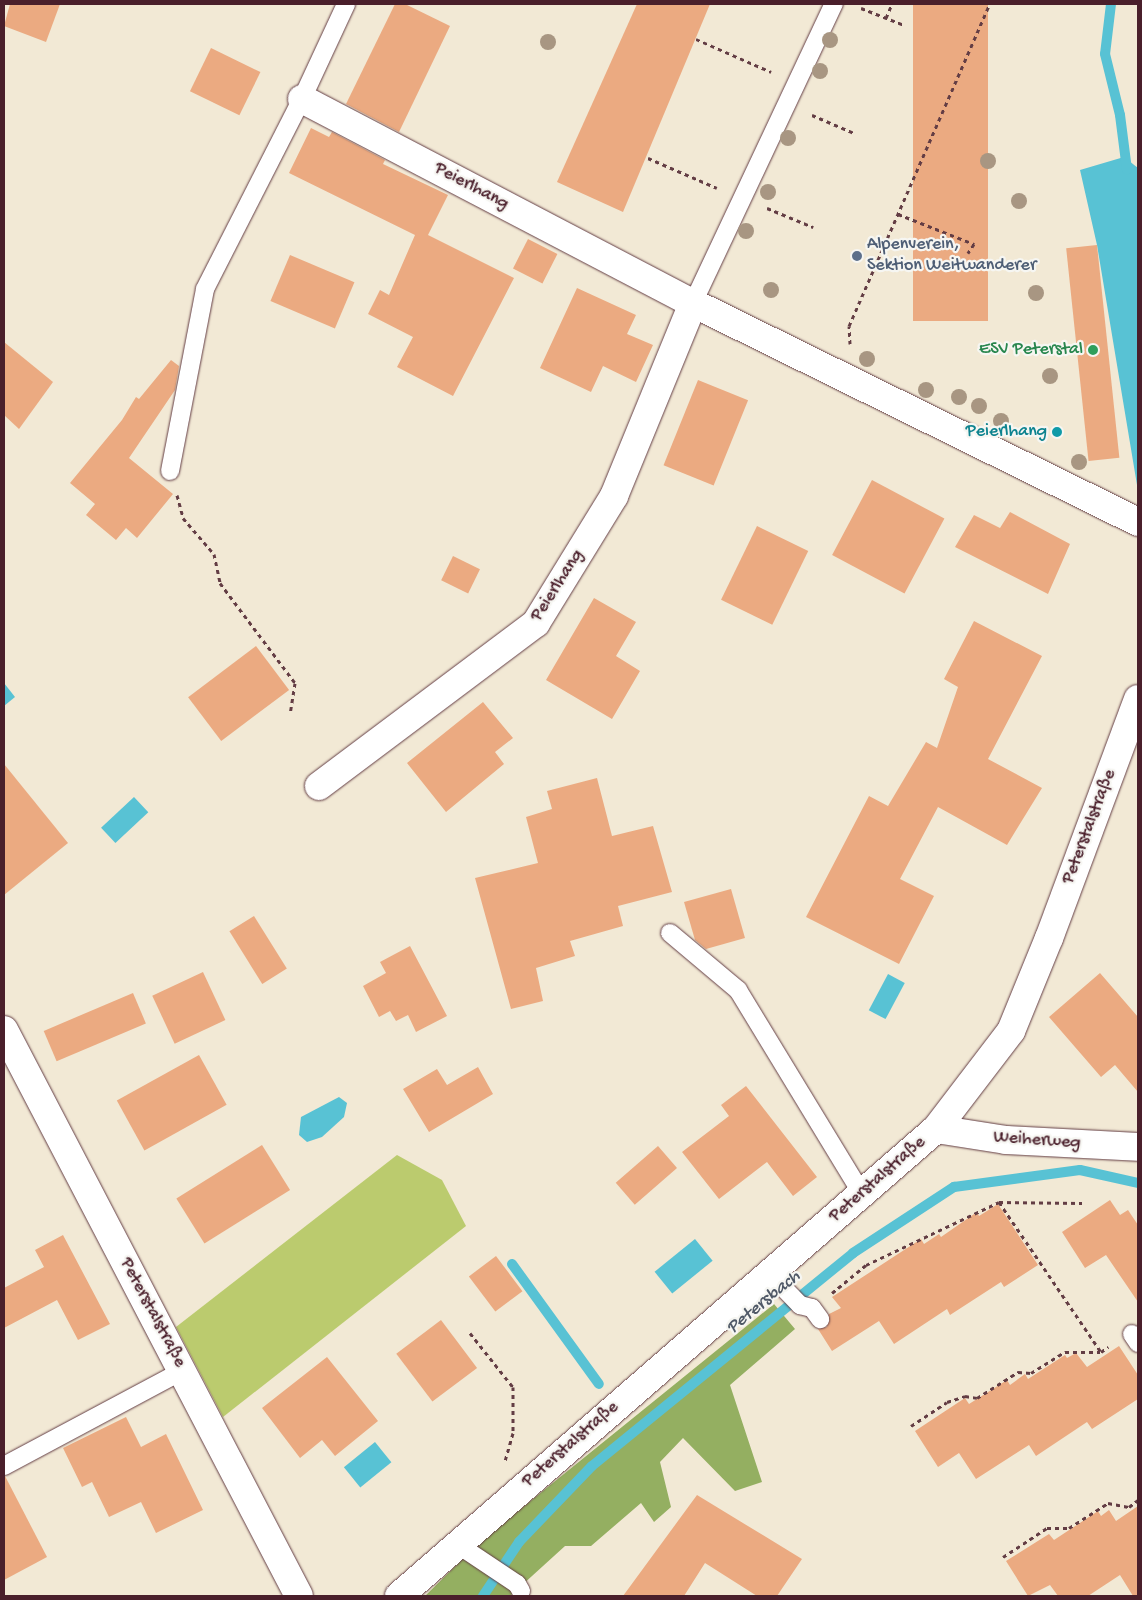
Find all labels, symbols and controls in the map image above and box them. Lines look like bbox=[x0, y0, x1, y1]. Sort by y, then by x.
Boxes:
street label: Peierlhang bbox=[430, 158, 512, 216]
place label: Alpenverein, Sektion Weitwanderer bbox=[867, 235, 1036, 278]
marker: Alpenverein, Sektion Weitwanderer bbox=[851, 250, 863, 262]
place label: ESV Peterstal bbox=[979, 339, 1083, 361]
marker: ESV Peterstal bbox=[1087, 344, 1099, 356]
place label: Peierlhang bbox=[966, 421, 1047, 443]
marker: Peierlhang bbox=[1051, 426, 1063, 438]
street label: Peierlhang bbox=[527, 546, 589, 626]
street label: Peterstalstraße bbox=[1058, 767, 1122, 887]
street label: Weiherweg bbox=[993, 1127, 1081, 1155]
street label: Peterstalstraße bbox=[825, 1132, 931, 1228]
street label: Peterstalstraße bbox=[114, 1255, 190, 1371]
water label: Petersbach bbox=[722, 1266, 806, 1340]
street label: Peterstalstraße bbox=[518, 1397, 624, 1493]

